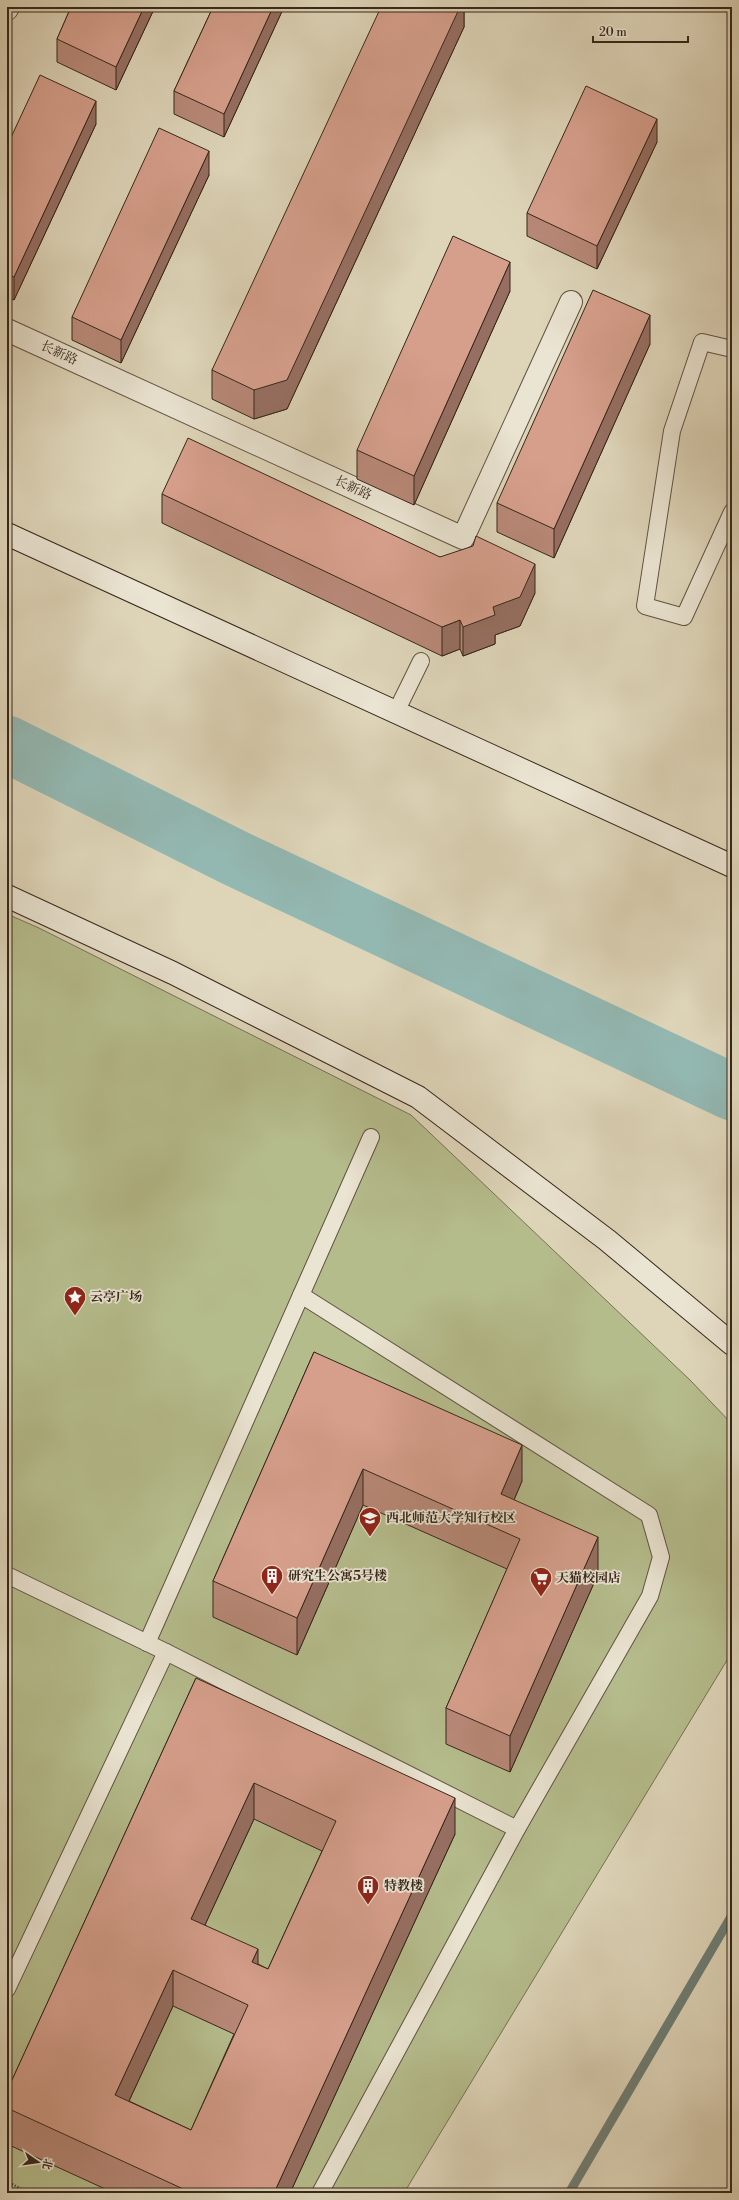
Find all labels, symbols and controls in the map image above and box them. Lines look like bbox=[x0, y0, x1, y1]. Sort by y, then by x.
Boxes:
scale bar bbox=[593, 18, 688, 44]
text: 20 m bbox=[599, 25, 627, 40]
street label: 长新路 bbox=[38, 338, 80, 368]
street label: 长新路 bbox=[332, 473, 374, 503]
place icon: 云亭广场 bbox=[62, 1284, 88, 1317]
place label: 云亭广场 bbox=[90, 1289, 142, 1305]
school or university icon: 西北师范大学知行校区 bbox=[357, 1505, 383, 1538]
place label: 西北师范大学知行校区 bbox=[386, 1510, 516, 1526]
building icon: 研究生公寓5号楼 bbox=[259, 1563, 285, 1596]
supermarket icon: 天猫校园店 bbox=[528, 1565, 554, 1598]
place label: 研究生公寓5号楼 bbox=[288, 1568, 387, 1584]
place label: 天猫校园店 bbox=[556, 1570, 621, 1586]
building icon: 特教楼 bbox=[355, 1873, 381, 1906]
place label: 特教楼 bbox=[384, 1878, 423, 1894]
north arrow bbox=[18, 2142, 58, 2182]
text: 北 bbox=[39, 2157, 55, 2171]

